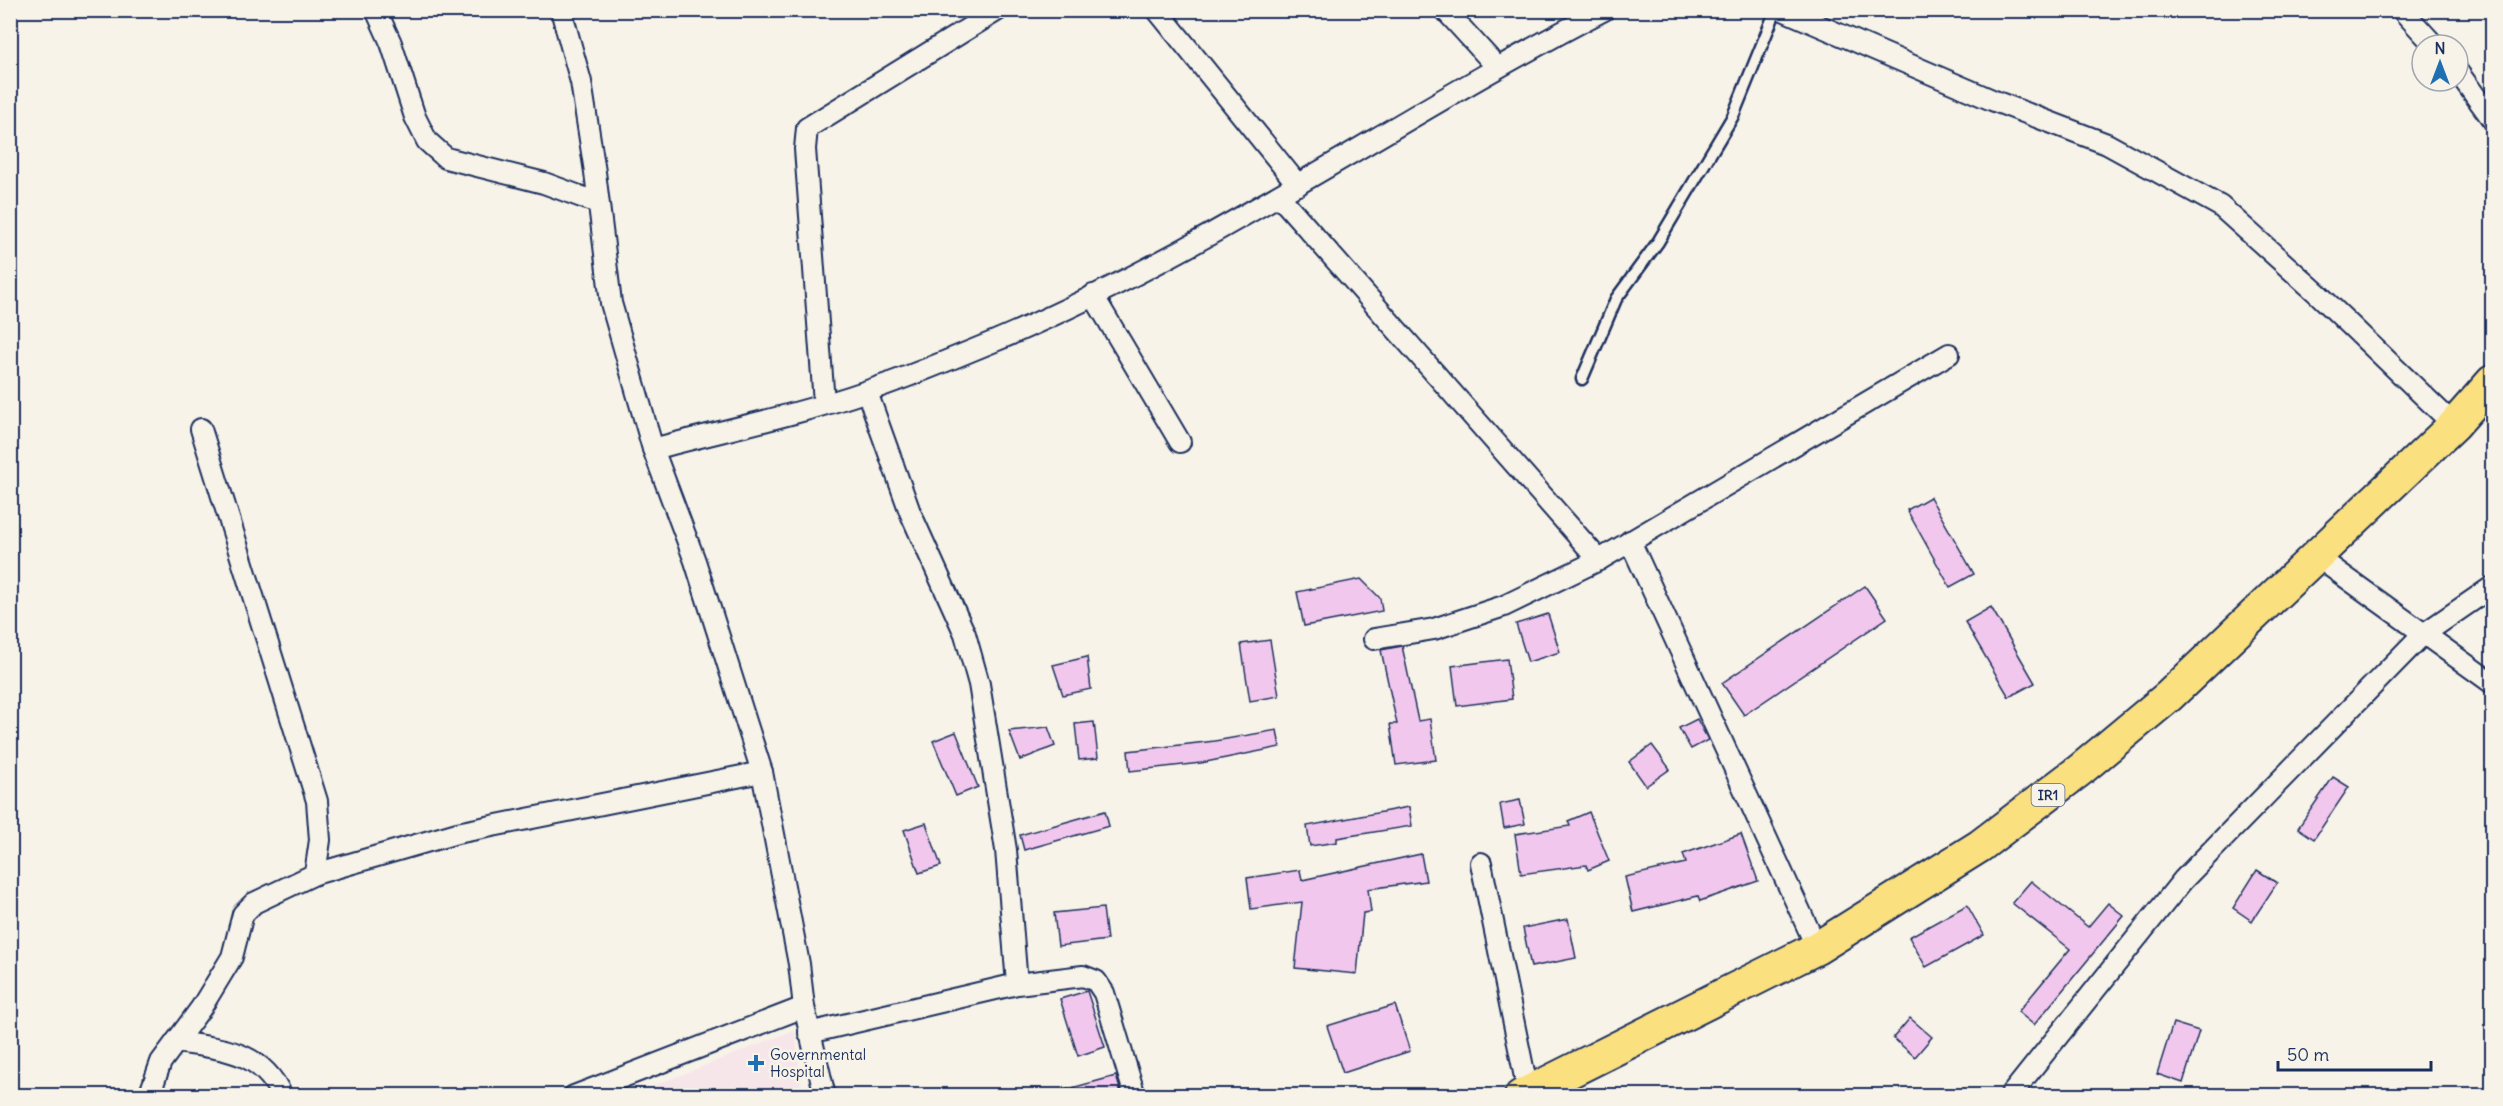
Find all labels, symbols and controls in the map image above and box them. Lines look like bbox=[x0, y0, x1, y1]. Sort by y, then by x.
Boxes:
north arrow bbox=[2410, 33, 2470, 93]
text: N bbox=[2434, 38, 2446, 58]
road number: IR1 bbox=[2032, 784, 2064, 806]
scale bar bbox=[2278, 1034, 2431, 1072]
text: 50 m bbox=[2287, 1043, 2329, 1066]
place label: Governmental Hospital bbox=[770, 1045, 866, 1081]
marker: Governmental Hospital bbox=[747, 1054, 765, 1072]

